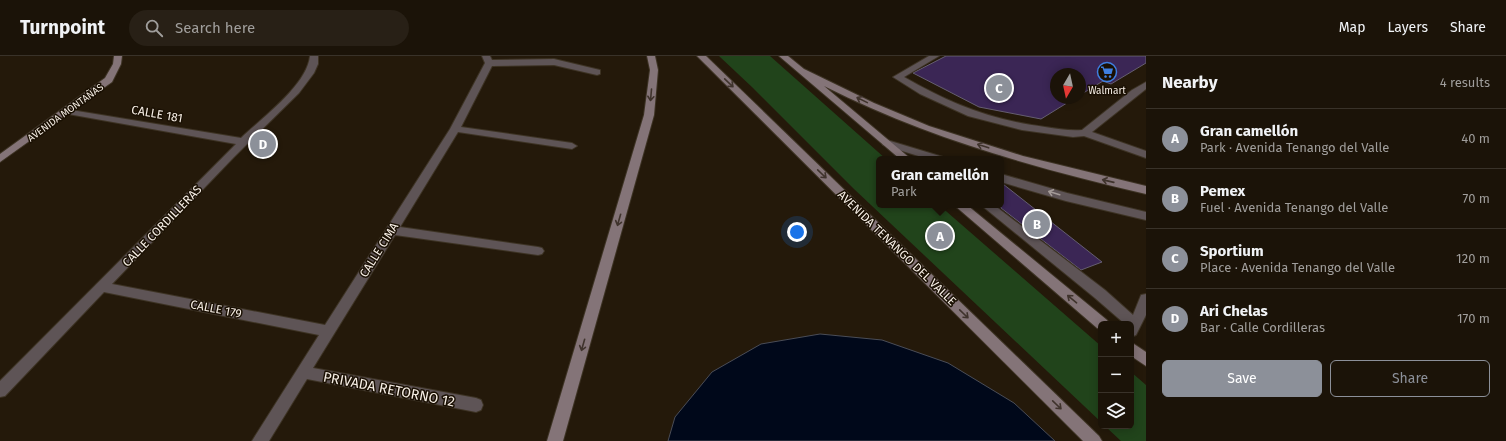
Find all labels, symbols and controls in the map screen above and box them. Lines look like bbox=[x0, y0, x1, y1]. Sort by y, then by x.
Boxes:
search box bbox=[129, 10, 409, 46]
text: Turnpoint bbox=[20, 16, 105, 39]
icon: search bbox=[143, 17, 165, 39]
text: Search here bbox=[175, 19, 255, 37]
text: Map bbox=[1339, 19, 1365, 36]
text: Layers bbox=[1387, 19, 1428, 36]
text: Share bbox=[1450, 19, 1486, 36]
supermarket icon: Walmart bbox=[1096, 61, 1118, 83]
north arrow bbox=[1050, 68, 1086, 104]
text: Nearby bbox=[1162, 72, 1217, 93]
pin: C bbox=[986, 73, 1012, 103]
text: 4 results bbox=[1440, 75, 1490, 90]
one-way arrow bbox=[724, 78, 734, 88]
street label: AVENIDA MONTAÑAS bbox=[25, 80, 106, 144]
place label: Walmart bbox=[1088, 85, 1126, 97]
one-way arrow bbox=[648, 88, 655, 101]
one-way arrow bbox=[856, 96, 868, 103]
street label: CALLE 181 bbox=[130, 103, 184, 125]
text: Gran camellón bbox=[1200, 122, 1298, 140]
pin: D bbox=[250, 129, 276, 159]
text: A bbox=[1171, 131, 1179, 146]
text: 40 m bbox=[1461, 131, 1490, 146]
text: Park · Avenida Tenango del Valle bbox=[1200, 140, 1389, 155]
one-way arrow bbox=[977, 142, 989, 150]
popup bbox=[876, 156, 1004, 208]
text: Gran camellón bbox=[891, 166, 989, 184]
one-way arrow bbox=[817, 169, 827, 179]
one-way arrow bbox=[1102, 177, 1115, 185]
street label: CALLE CORDILLERAS bbox=[120, 182, 205, 270]
text: Pemex bbox=[1200, 182, 1245, 200]
text: Park bbox=[891, 184, 917, 199]
street label: AVENIDA TENANGO DEL VALLE bbox=[835, 188, 959, 308]
one-way arrow bbox=[1048, 189, 1061, 196]
text: B bbox=[1171, 191, 1179, 206]
text: 70 m bbox=[1463, 191, 1490, 206]
text: Fuel · Avenida Tenango del Valle bbox=[1200, 200, 1388, 215]
pin: B bbox=[1024, 209, 1050, 239]
one-way arrow bbox=[615, 214, 622, 227]
street label: CALLE CIMA bbox=[357, 220, 401, 280]
pin: A bbox=[927, 221, 953, 251]
your location bbox=[787, 222, 807, 242]
text: Sportium bbox=[1200, 242, 1264, 260]
text: C bbox=[1171, 251, 1179, 266]
text: 120 m bbox=[1456, 251, 1490, 266]
text: Place · Avenida Tenango del Valle bbox=[1200, 260, 1395, 275]
one-way arrow bbox=[1067, 294, 1077, 303]
street label: CALLE 179 bbox=[189, 297, 243, 321]
text: Ari Chelas bbox=[1200, 302, 1268, 320]
one-way arrow bbox=[959, 309, 969, 319]
text: D bbox=[1171, 311, 1179, 326]
text: 170 m bbox=[1457, 311, 1490, 326]
text: Bar · Calle Cordilleras bbox=[1200, 320, 1325, 335]
map controls bbox=[1098, 321, 1134, 429]
button: + bbox=[1098, 321, 1134, 357]
one-way arrow bbox=[579, 338, 586, 351]
button: − bbox=[1098, 357, 1134, 393]
button: Save bbox=[1162, 360, 1322, 397]
button: Share bbox=[1330, 360, 1490, 397]
street label: PRIVADA RETORNO 12 bbox=[322, 368, 456, 411]
button: layers bbox=[1098, 393, 1134, 429]
one-way arrow bbox=[1052, 400, 1062, 410]

